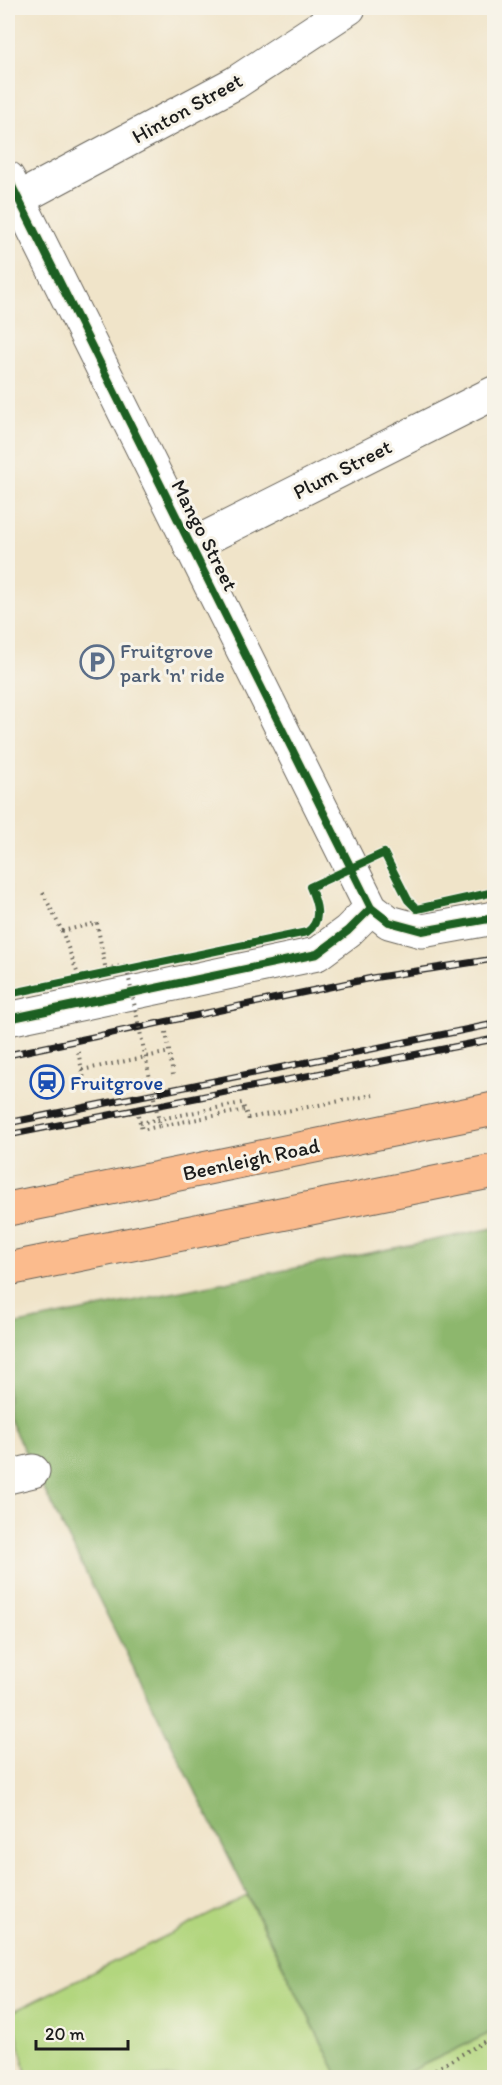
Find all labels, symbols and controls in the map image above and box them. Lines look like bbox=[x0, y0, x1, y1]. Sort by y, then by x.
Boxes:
street label: Hinton Street bbox=[127, 67, 247, 149]
street label: Plum Street bbox=[289, 433, 396, 504]
street label: Mango Street bbox=[166, 475, 244, 595]
place label: Fruitgrove park 'n' ride bbox=[120, 638, 225, 687]
parking icon: Fruitgrove park 'n' ride bbox=[79, 644, 115, 680]
station icon: Fruitgrove bbox=[29, 1064, 65, 1100]
place label: Fruitgrove bbox=[70, 1070, 163, 1095]
street label: Beenleigh Road bbox=[180, 1132, 322, 1186]
scale bar bbox=[36, 2013, 128, 2051]
text: 20 m bbox=[45, 2023, 85, 2045]

